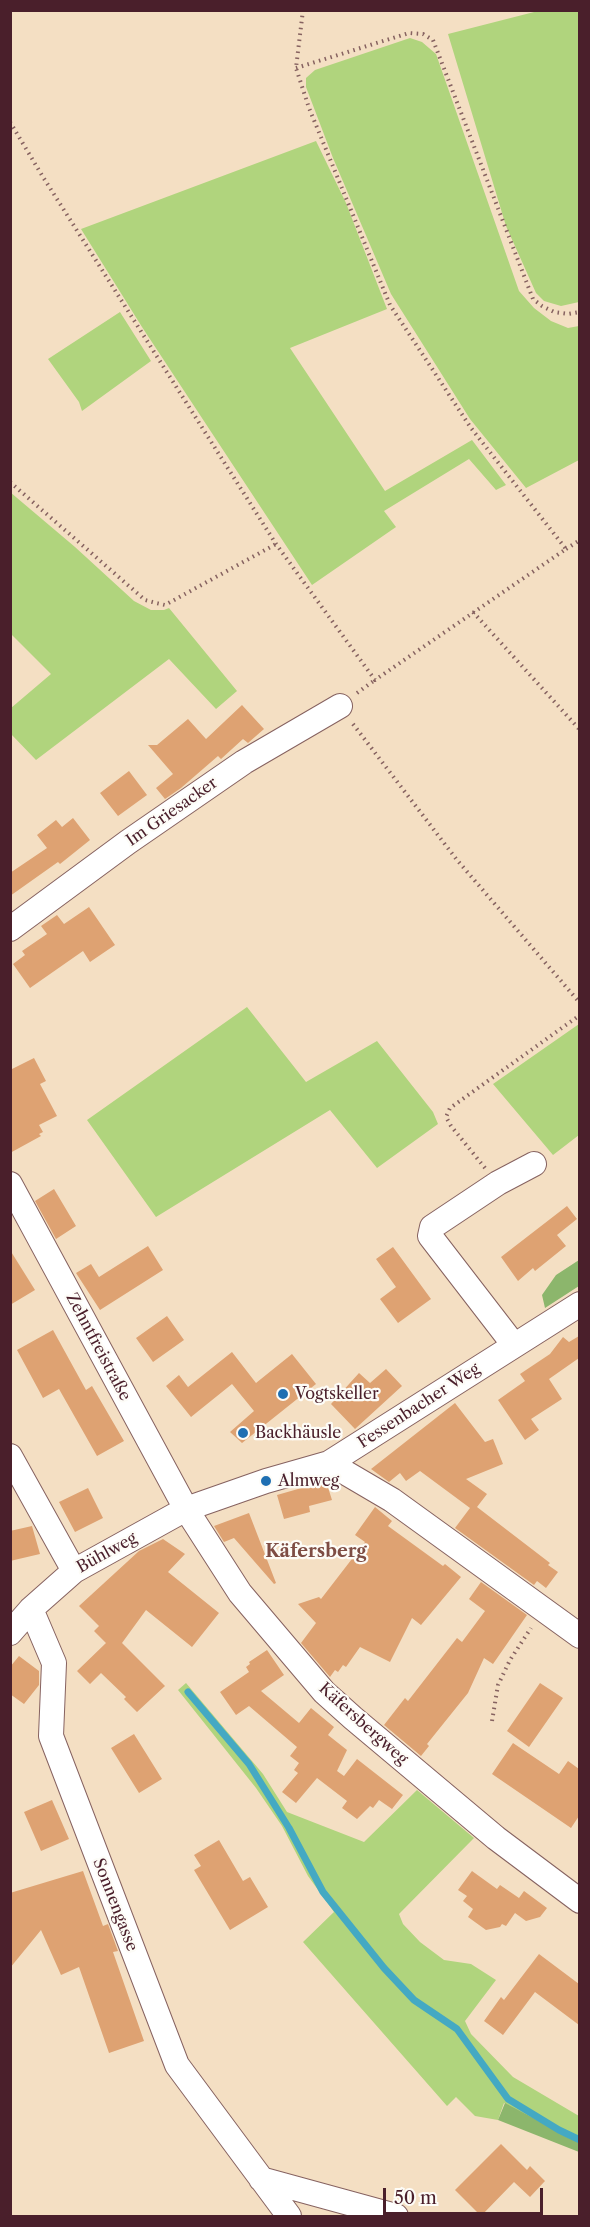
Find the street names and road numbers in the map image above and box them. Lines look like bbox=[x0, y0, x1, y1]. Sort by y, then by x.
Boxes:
street label: Im Griesacker bbox=[123, 774, 221, 850]
street label: Zehntfreistraße bbox=[62, 1290, 134, 1404]
street label: Fessenbacher Weg bbox=[354, 1359, 484, 1453]
street label: Bühlweg bbox=[74, 1529, 140, 1577]
street label: Käfersbergweg bbox=[315, 1679, 411, 1769]
street label: Sonnengasse bbox=[88, 1856, 142, 1954]

